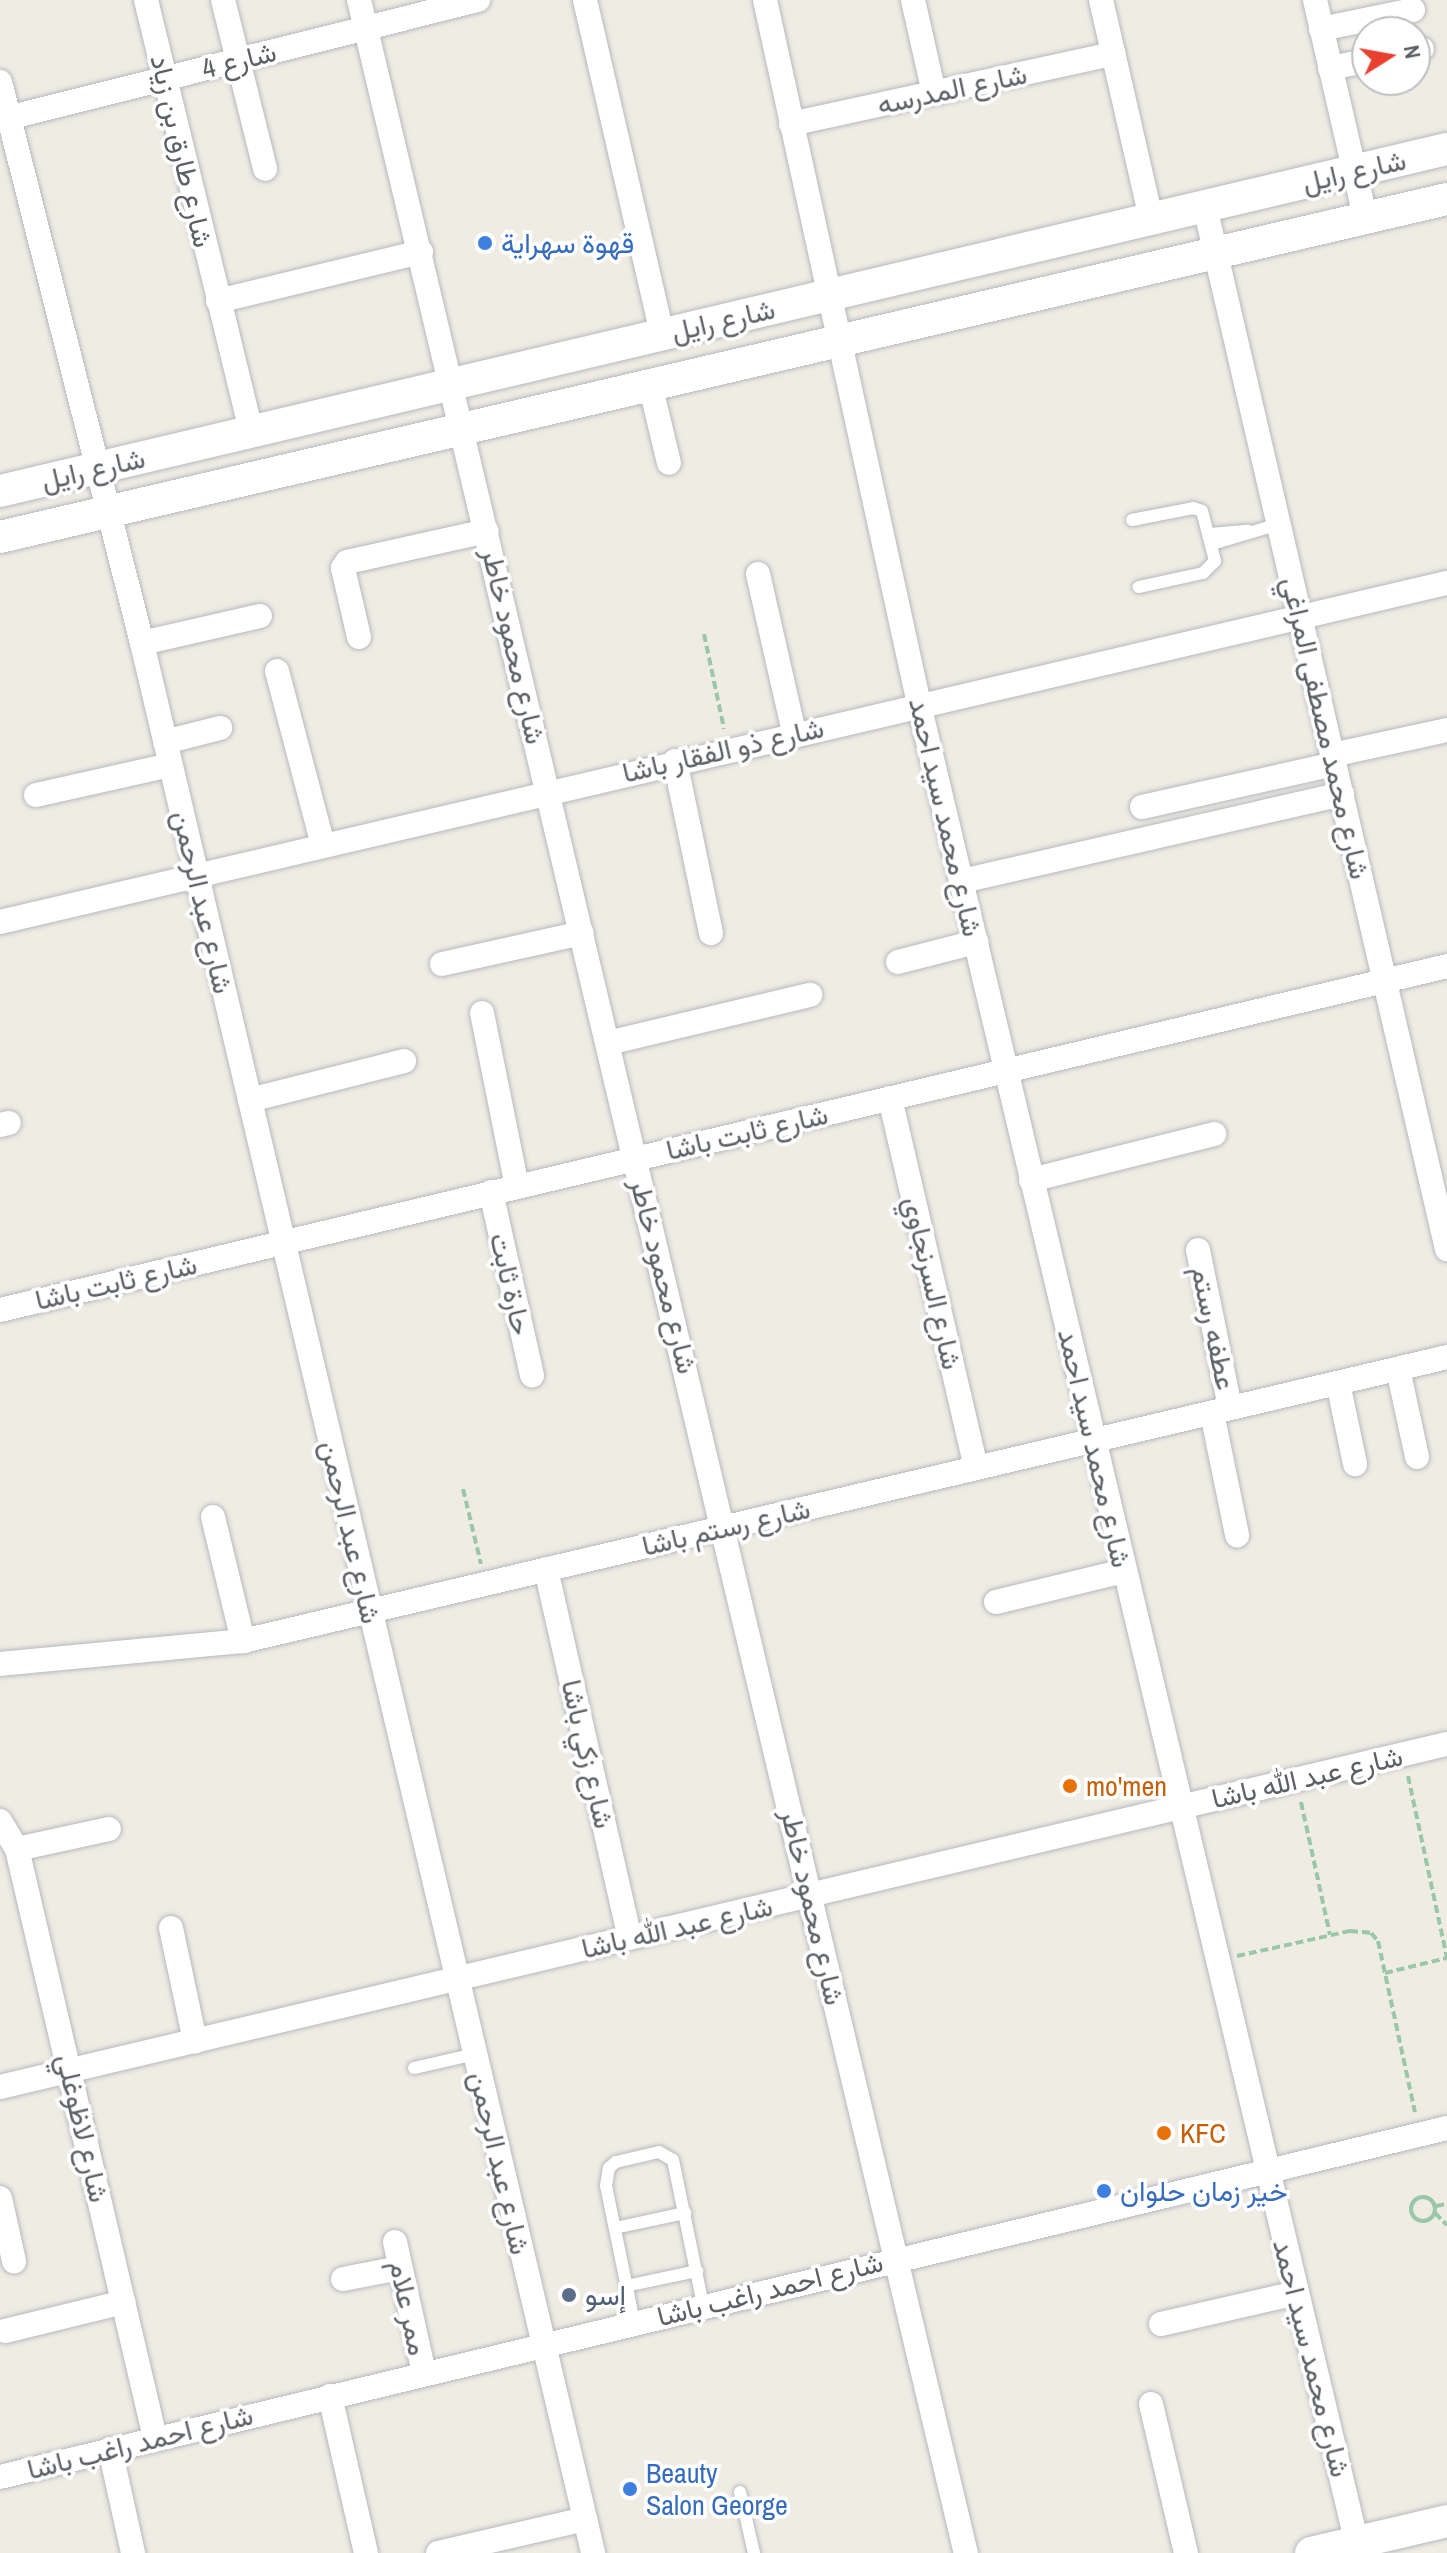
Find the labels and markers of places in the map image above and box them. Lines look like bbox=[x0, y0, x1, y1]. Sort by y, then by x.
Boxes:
place label: قهوة سهراية bbox=[501, 226, 634, 260]
marker: قهوة سهراية bbox=[476, 234, 494, 252]
place label: mo'men bbox=[1086, 1769, 1167, 1803]
marker: mo'men bbox=[1061, 1777, 1079, 1795]
place label: KFC bbox=[1180, 2116, 1226, 2150]
marker: KFC bbox=[1155, 2124, 1173, 2142]
place label: خير زمان حلوان bbox=[1120, 2174, 1288, 2208]
marker: خير زمان حلوان bbox=[1095, 2182, 1113, 2200]
place label: إسو bbox=[585, 2278, 626, 2312]
marker: إسو bbox=[560, 2286, 578, 2304]
place label: Beauty Salon George bbox=[646, 2456, 788, 2522]
marker: Beauty Salon George bbox=[621, 2480, 639, 2498]

